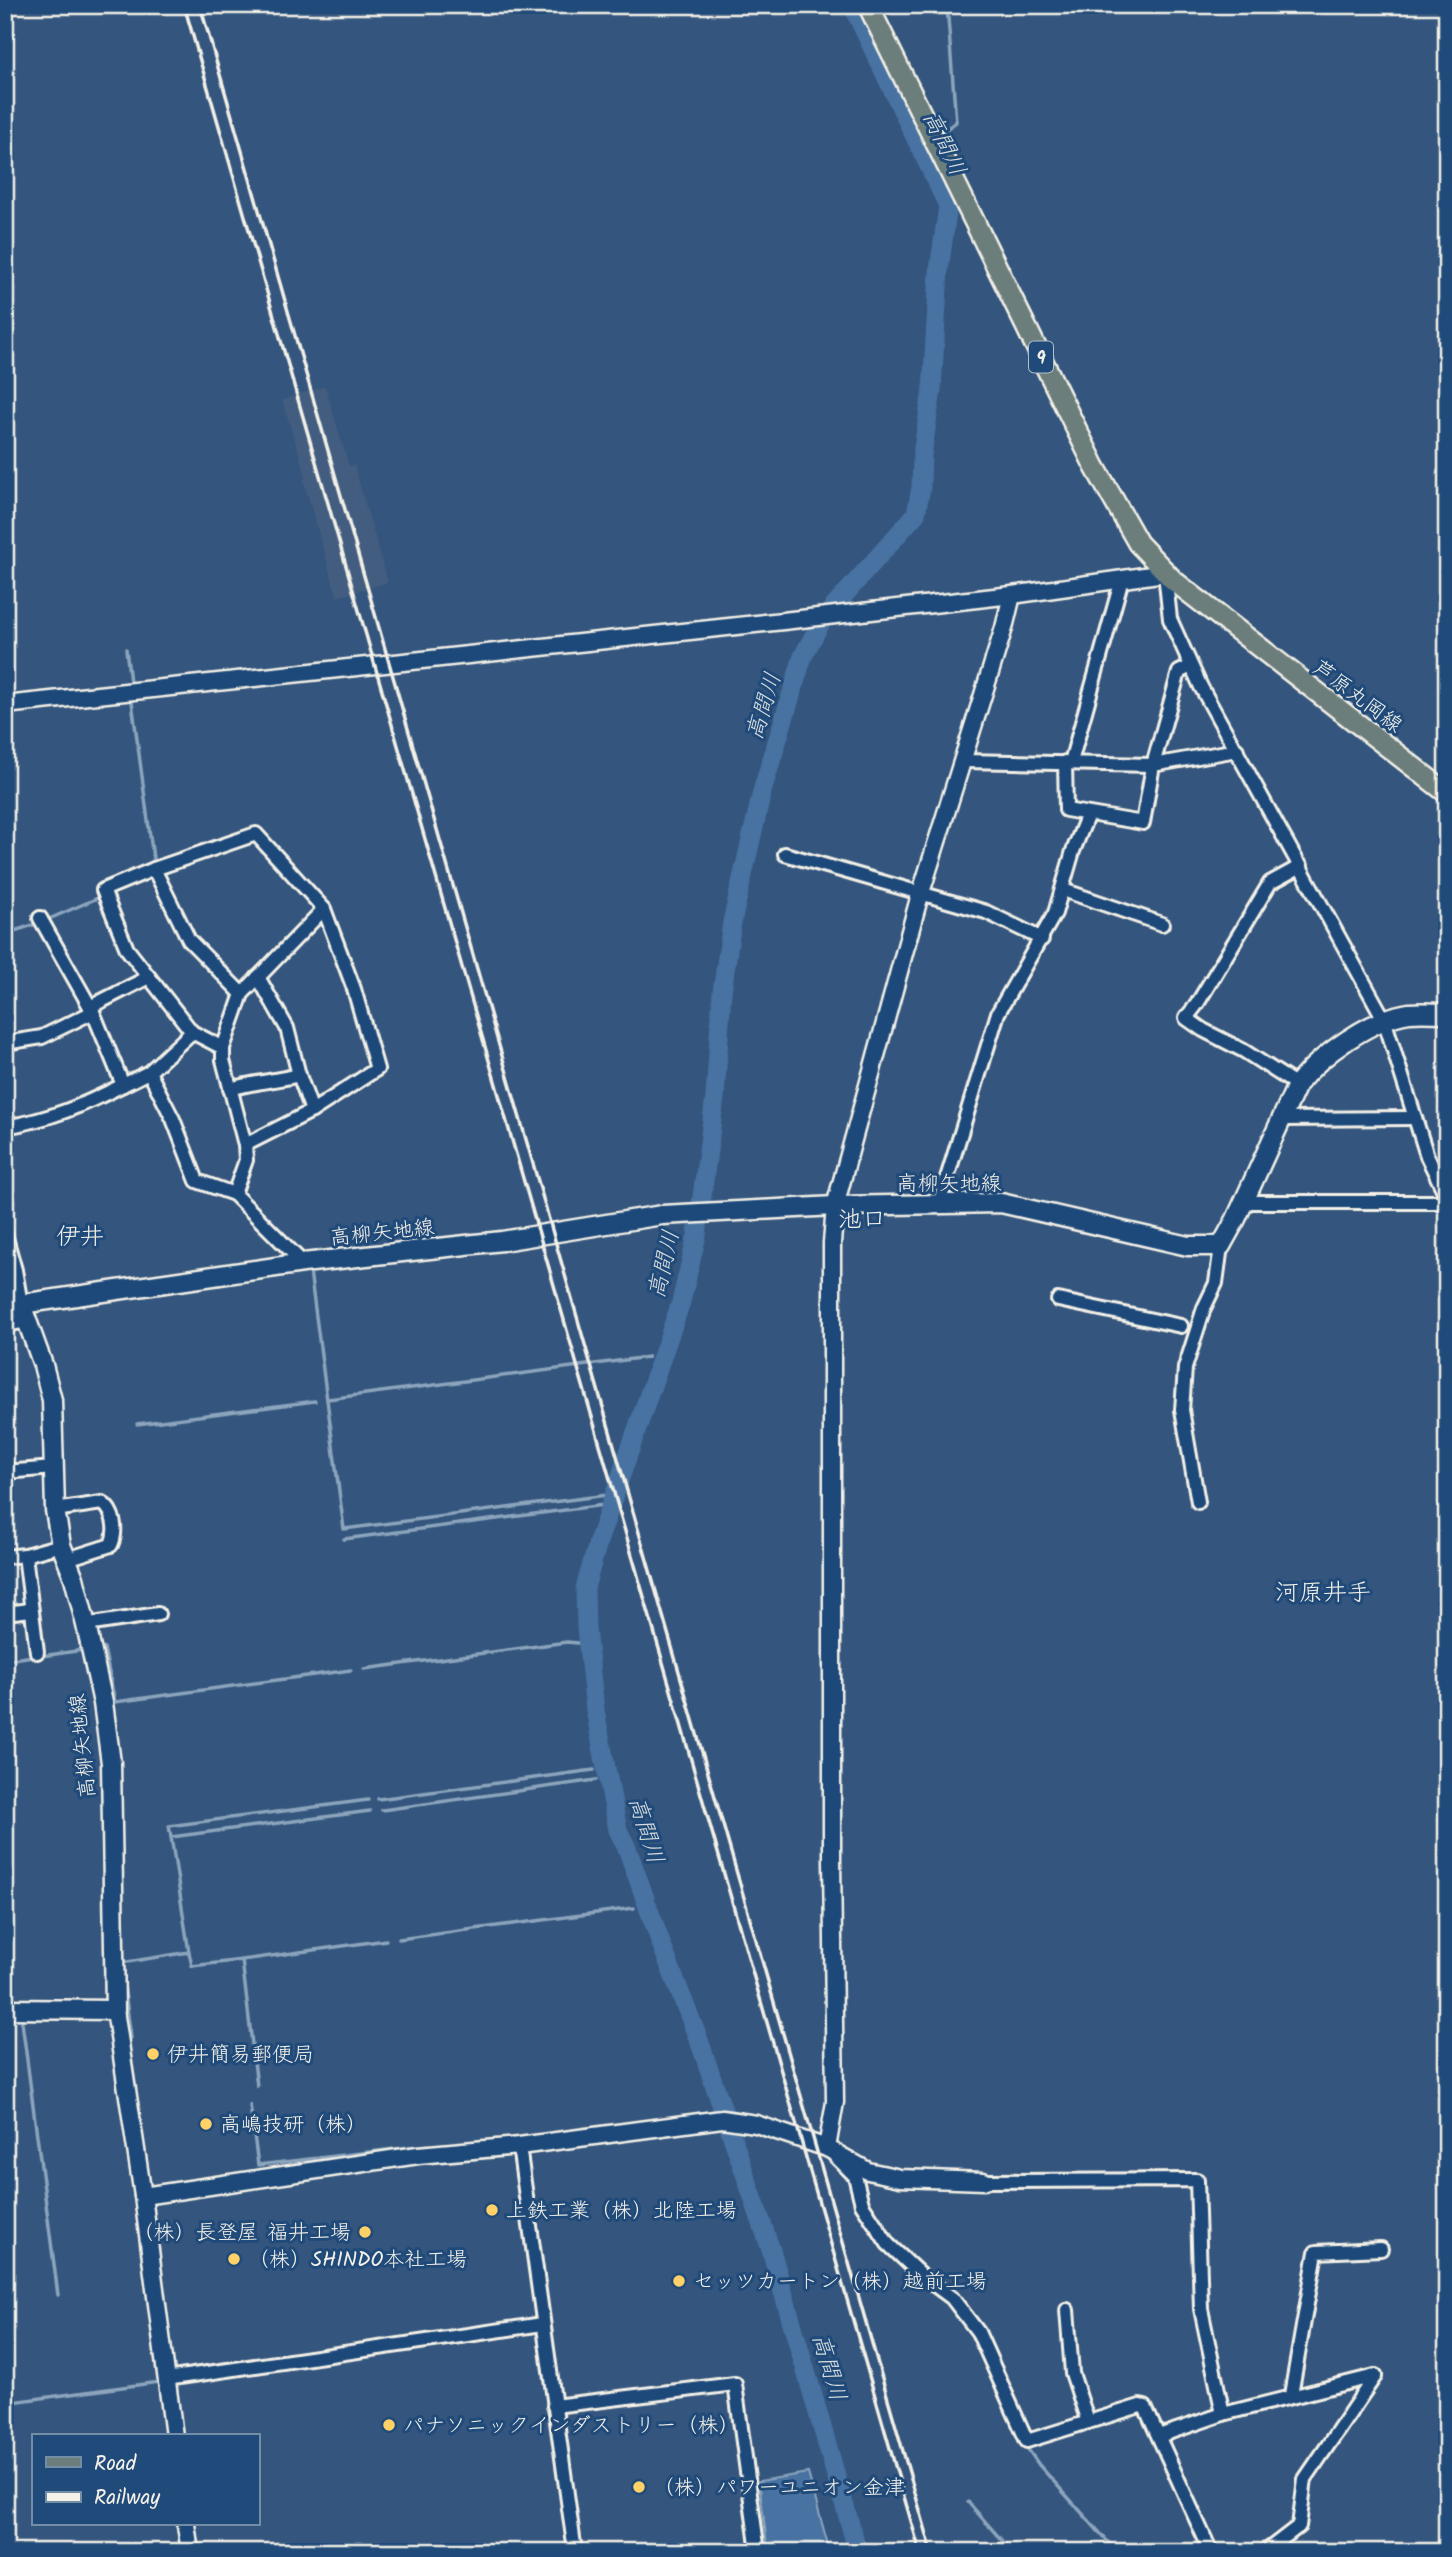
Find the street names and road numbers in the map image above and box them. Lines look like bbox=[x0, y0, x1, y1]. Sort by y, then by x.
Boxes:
road number: 9 bbox=[1029, 342, 1053, 372]
street label: 芦原丸岡線 bbox=[1305, 652, 1409, 742]
street label: 高柳矢地線 bbox=[897, 1168, 1002, 1201]
street label: 高柳矢地線 bbox=[328, 1212, 436, 1255]
street label: 高柳矢地線 bbox=[62, 1692, 105, 1800]

